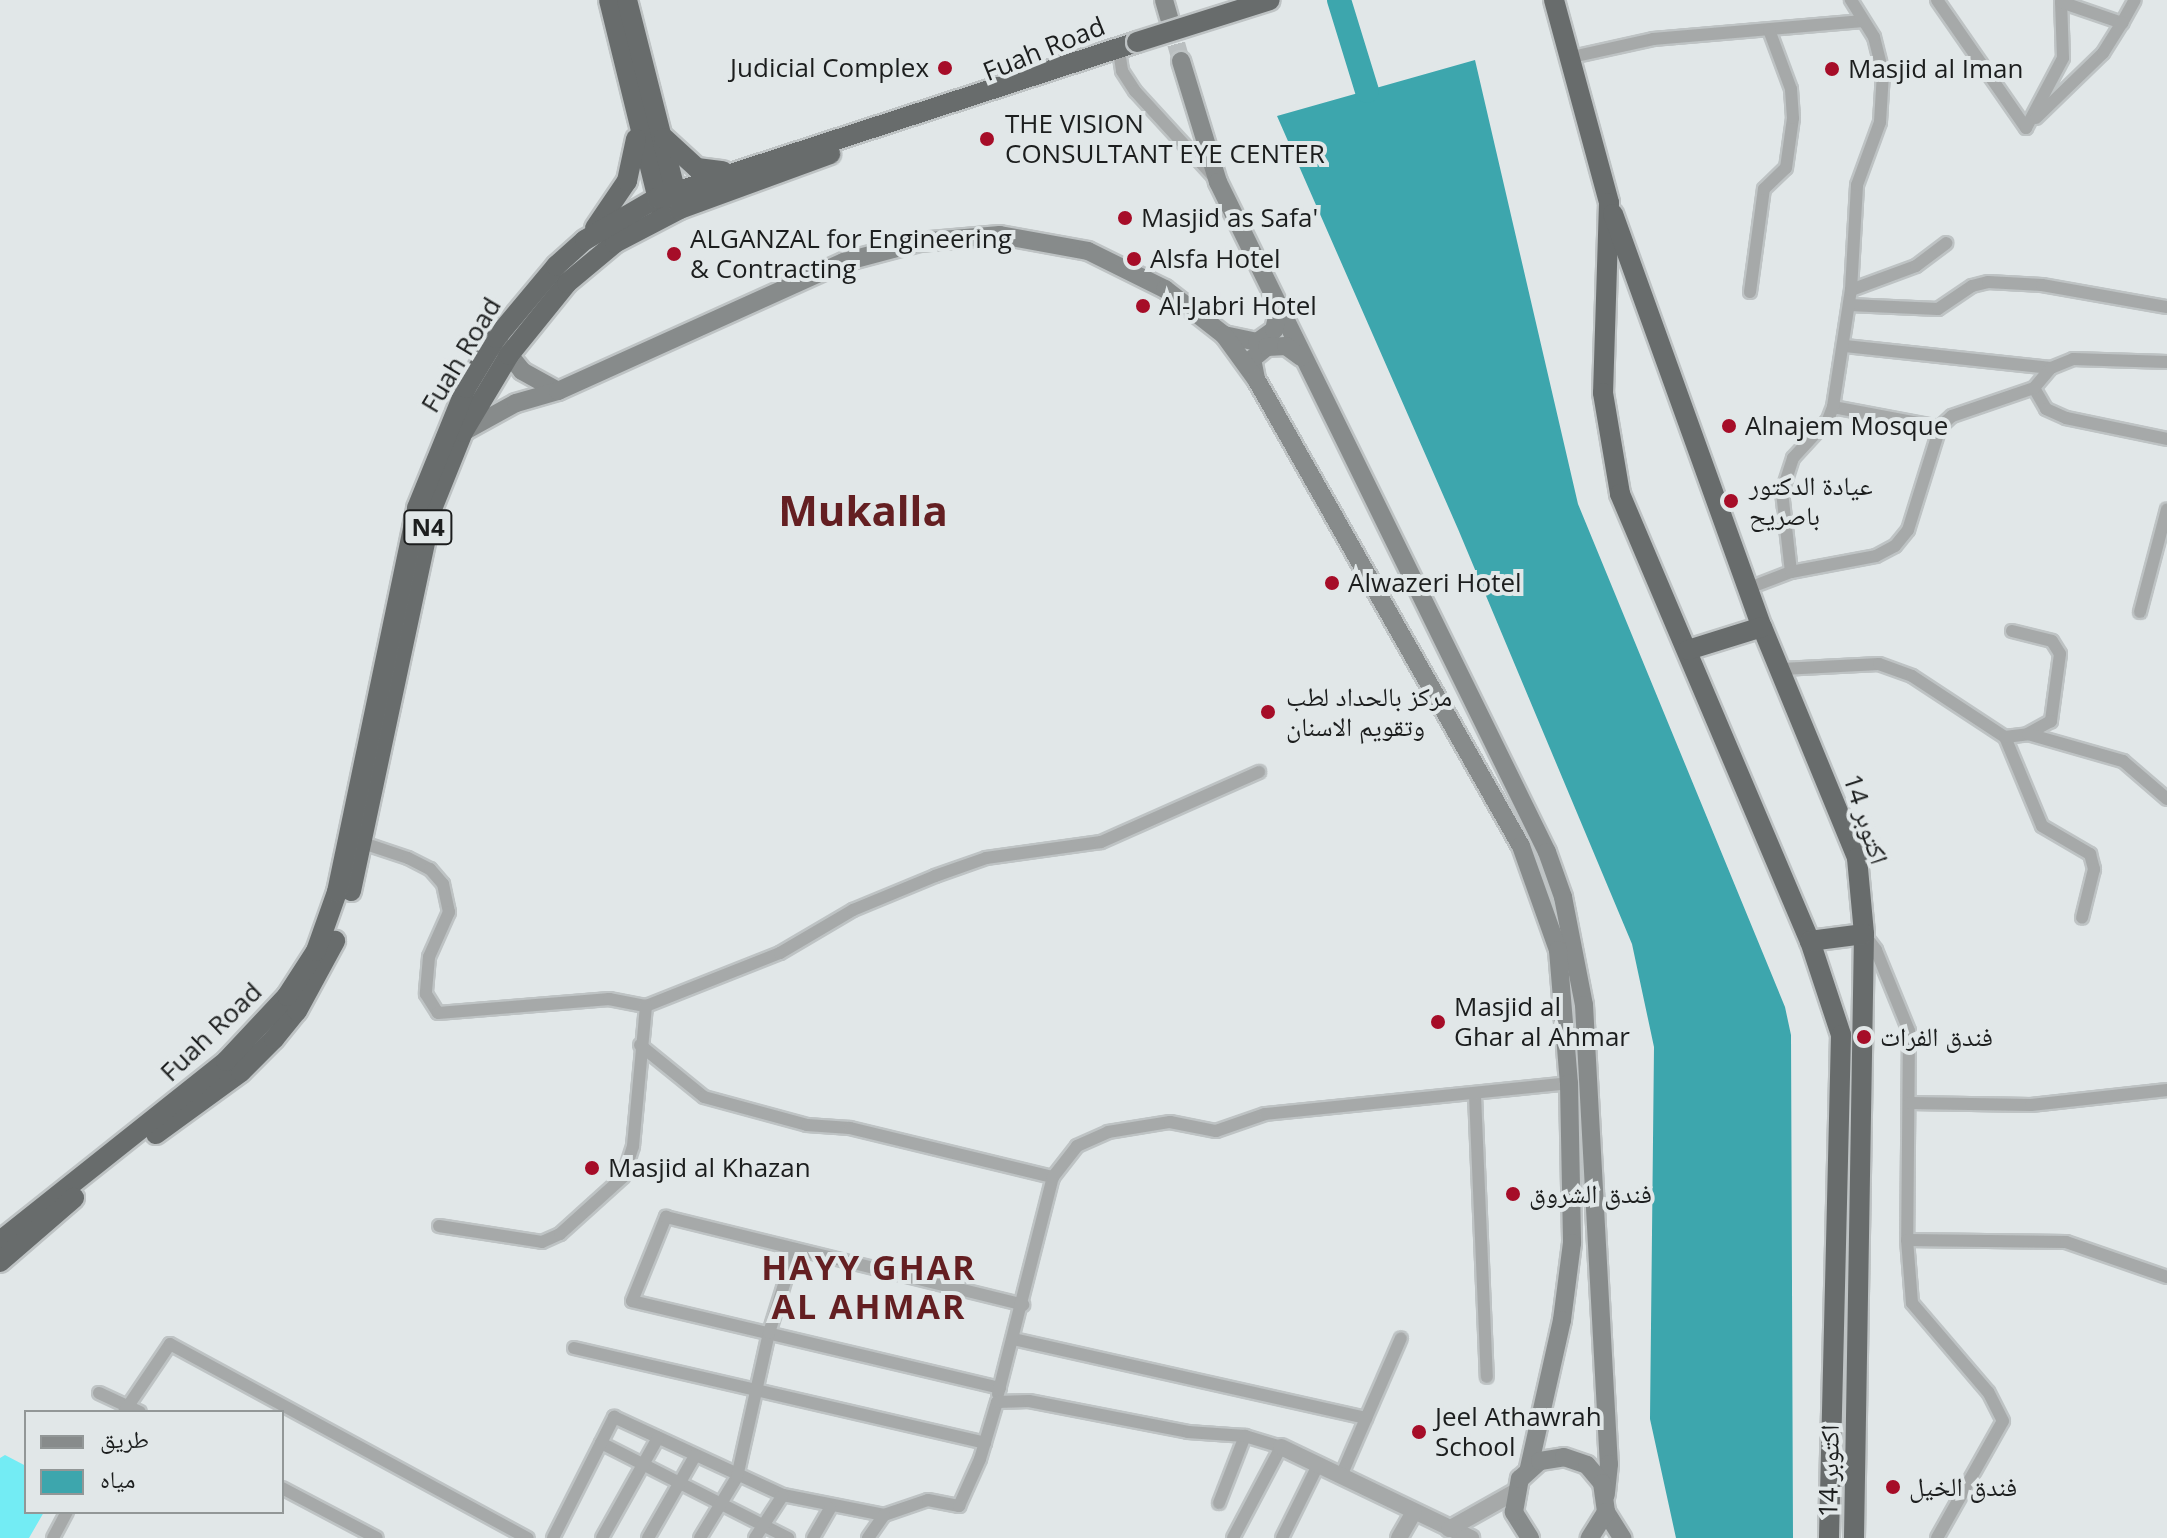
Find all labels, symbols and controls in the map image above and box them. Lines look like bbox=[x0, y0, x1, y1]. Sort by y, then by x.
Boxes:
street label: Fuah Road bbox=[979, 10, 1109, 88]
place label: Judicial Complex bbox=[730, 52, 929, 84]
place label: Masjid al Iman bbox=[1848, 53, 2024, 85]
marker: Judicial Complex bbox=[936, 59, 954, 77]
marker: Masjid al Iman bbox=[1823, 60, 1841, 78]
place label: THE VISION CONSULTANT EYE CENTER bbox=[1005, 108, 1325, 170]
marker: THE VISION CONSULTANT EYE CENTER bbox=[976, 128, 998, 150]
place label: Masjid as Safa' bbox=[1141, 202, 1318, 234]
marker: Masjid as Safa' bbox=[1116, 209, 1134, 227]
place label: ALGANZAL for Engineering & Contracting bbox=[690, 223, 1012, 284]
place label: Alsfa Hotel bbox=[1150, 243, 1281, 275]
marker: ALGANZAL for Engineering & Contracting bbox=[665, 245, 683, 263]
marker: Alsfa Hotel bbox=[1125, 250, 1143, 268]
place label: Al-Jabri Hotel bbox=[1159, 290, 1317, 322]
street label: Fuah Road bbox=[415, 292, 507, 418]
marker: Al-Jabri Hotel bbox=[1134, 297, 1152, 315]
place label: Alnajem Mosque bbox=[1745, 410, 1948, 442]
marker: Alnajem Mosque bbox=[1720, 417, 1738, 435]
place label: عيادة الدكتور باصريح bbox=[1749, 470, 1873, 532]
district label: Mukalla bbox=[778, 485, 948, 535]
marker: عيادة الدكتور باصريح bbox=[1720, 490, 1742, 512]
road number: N4 bbox=[402, 507, 454, 547]
place label: Alwazeri Hotel bbox=[1348, 567, 1522, 599]
marker: Alwazeri Hotel bbox=[1323, 574, 1341, 592]
place label: مركز بالحداد لطب وتقويم الاسنان bbox=[1286, 681, 1452, 742]
marker: مركز بالحداد لطب وتقويم الاسنان bbox=[1257, 701, 1279, 723]
street label: 14 اكتوبر bbox=[1837, 770, 1895, 868]
street label: Fuah Road bbox=[154, 976, 268, 1088]
place label: Masjid al Ghar al Ahmar bbox=[1454, 991, 1630, 1052]
marker: Masjid al Ghar al Ahmar bbox=[1429, 1013, 1447, 1031]
place label: فندق الفرات bbox=[1880, 1021, 1993, 1053]
marker: فندق الفرات bbox=[1855, 1028, 1873, 1046]
place label: Masjid al Khazan bbox=[608, 1152, 811, 1184]
marker: Masjid al Khazan bbox=[583, 1159, 601, 1177]
place label: فندق الشروق bbox=[1529, 1178, 1652, 1210]
marker: فندق الشروق bbox=[1504, 1185, 1522, 1203]
district label: HAYY GHAR AL AHMAR bbox=[761, 1247, 977, 1326]
place label: Jeel Athawrah School bbox=[1435, 1401, 1602, 1462]
legend bbox=[24, 1410, 284, 1514]
text: طريق bbox=[100, 1422, 149, 1455]
marker: Jeel Athawrah School bbox=[1410, 1423, 1428, 1441]
street label: 14 اكتوبر bbox=[1813, 1424, 1845, 1518]
text: مياه bbox=[100, 1462, 135, 1495]
place label: فندق الخيل bbox=[1909, 1471, 2017, 1503]
marker: فندق الخيل bbox=[1884, 1478, 1902, 1496]

